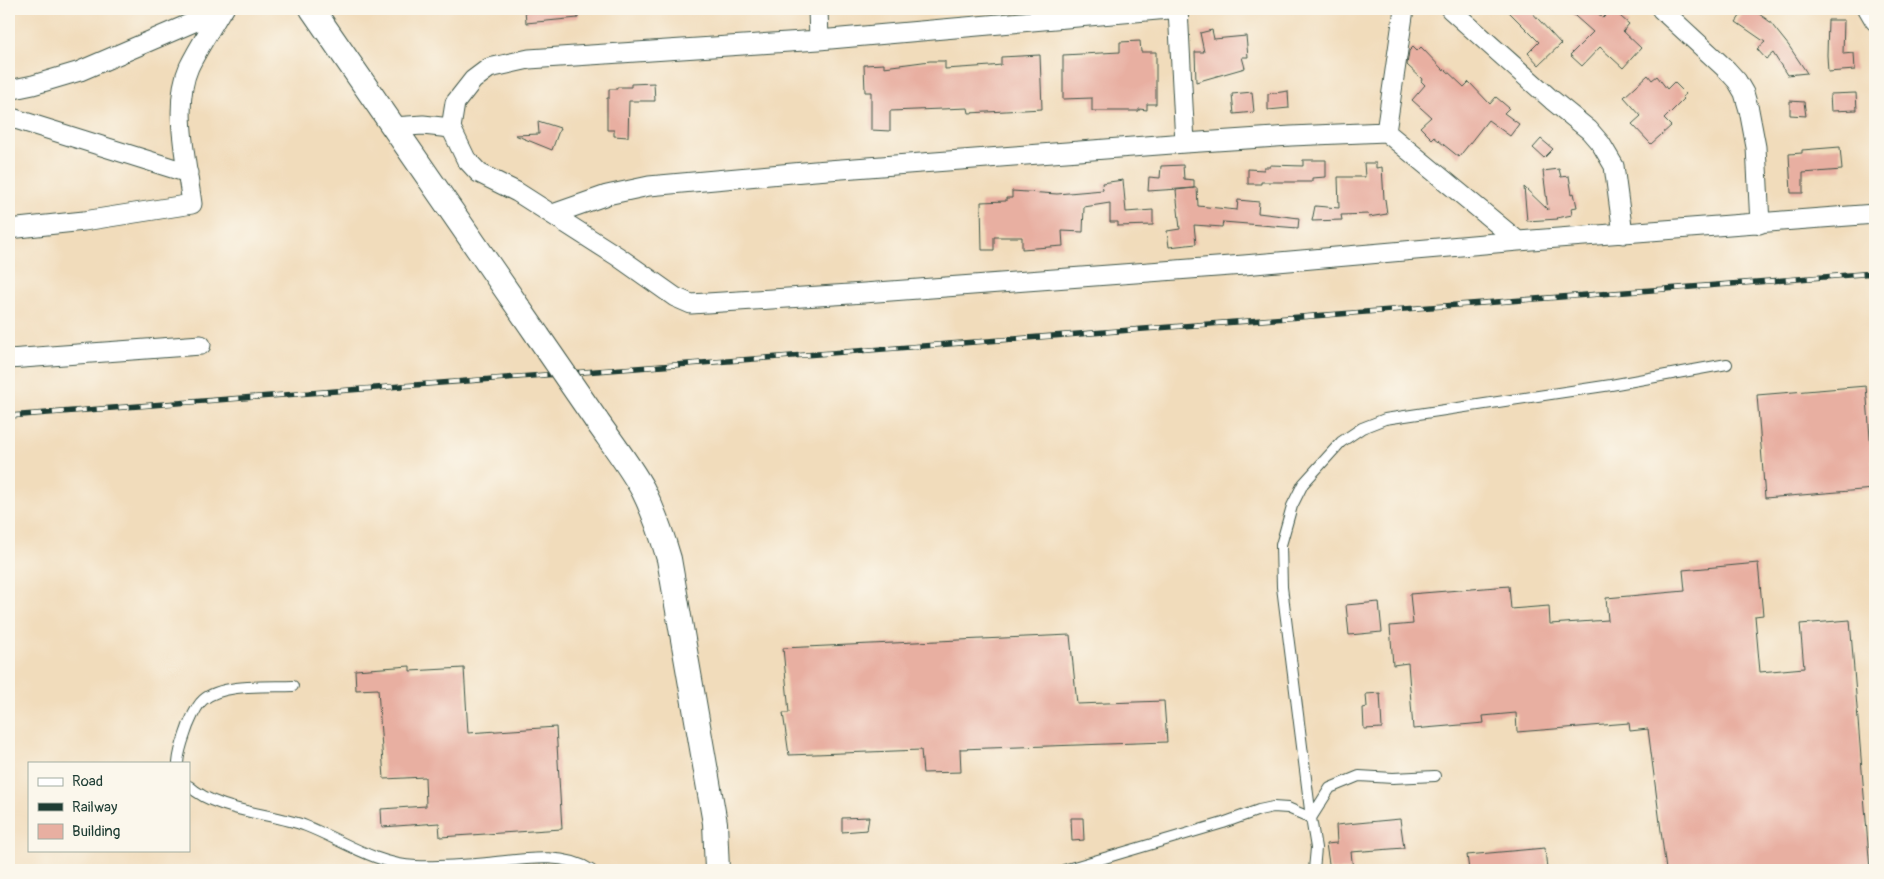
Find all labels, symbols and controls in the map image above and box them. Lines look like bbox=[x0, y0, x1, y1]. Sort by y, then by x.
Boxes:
legend bbox=[28, 762, 190, 852]
text: Road bbox=[72, 772, 103, 791]
text: Railway bbox=[72, 798, 118, 817]
text: Building bbox=[72, 822, 120, 841]

